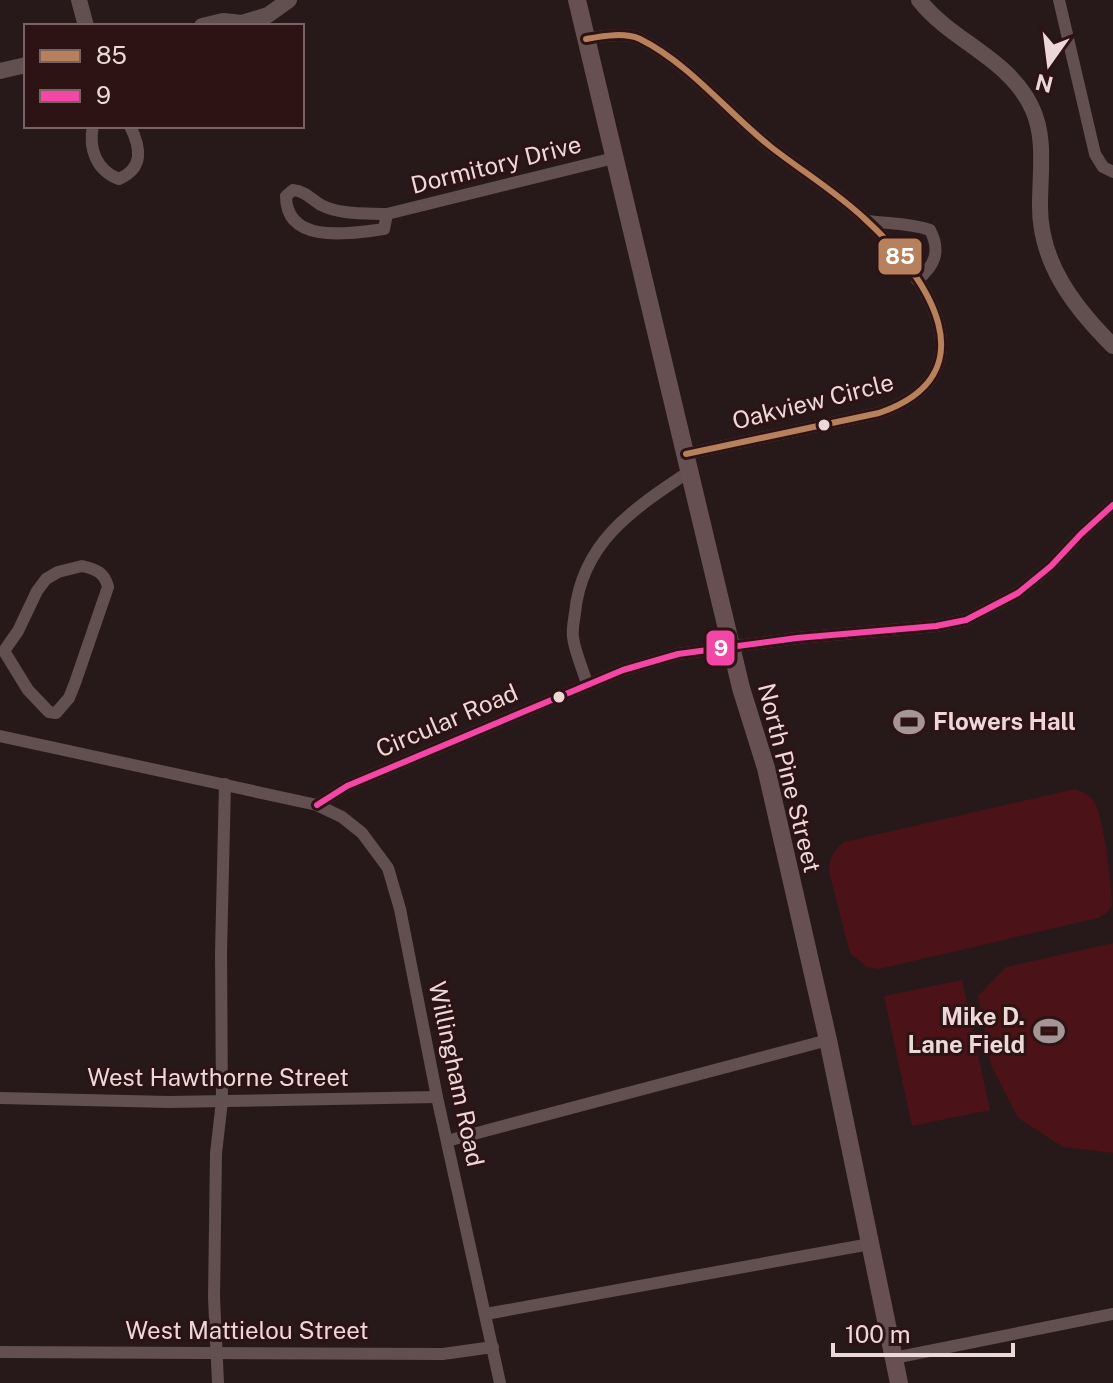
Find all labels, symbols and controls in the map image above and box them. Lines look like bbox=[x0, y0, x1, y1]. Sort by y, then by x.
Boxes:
legend bbox=[24, 24, 304, 128]
north arrow bbox=[1009, 24, 1089, 104]
text: 85 bbox=[96, 41, 127, 69]
text: N bbox=[1033, 69, 1056, 98]
text: 9 bbox=[96, 81, 111, 109]
street label: Dormitory Drive bbox=[408, 129, 584, 199]
line badge: 85 bbox=[877, 237, 923, 276]
text: 85 bbox=[885, 243, 915, 269]
street label: Oakview Circle bbox=[729, 367, 896, 435]
unlabelled marker bbox=[816, 417, 832, 433]
line badge: 9 bbox=[705, 629, 736, 667]
text: 9 bbox=[714, 635, 728, 661]
street label: Circular Road bbox=[371, 678, 522, 763]
street label: North Pine Street bbox=[753, 680, 827, 875]
unlabelled marker bbox=[551, 689, 567, 705]
sports icon: Flowers Hall bbox=[892, 705, 926, 739]
place label: Flowers Hall bbox=[933, 707, 1076, 735]
street label: Willingham Road bbox=[424, 979, 490, 1169]
place label: Mike D. Lane Field bbox=[908, 1002, 1025, 1058]
sports icon: Mike D. Lane Field bbox=[1032, 1014, 1066, 1048]
street label: West Hawthorne Street bbox=[87, 1063, 349, 1091]
scale bar bbox=[833, 1307, 1013, 1357]
street label: West Mattielou Street bbox=[125, 1316, 369, 1344]
text: 100 m bbox=[845, 1320, 911, 1348]

